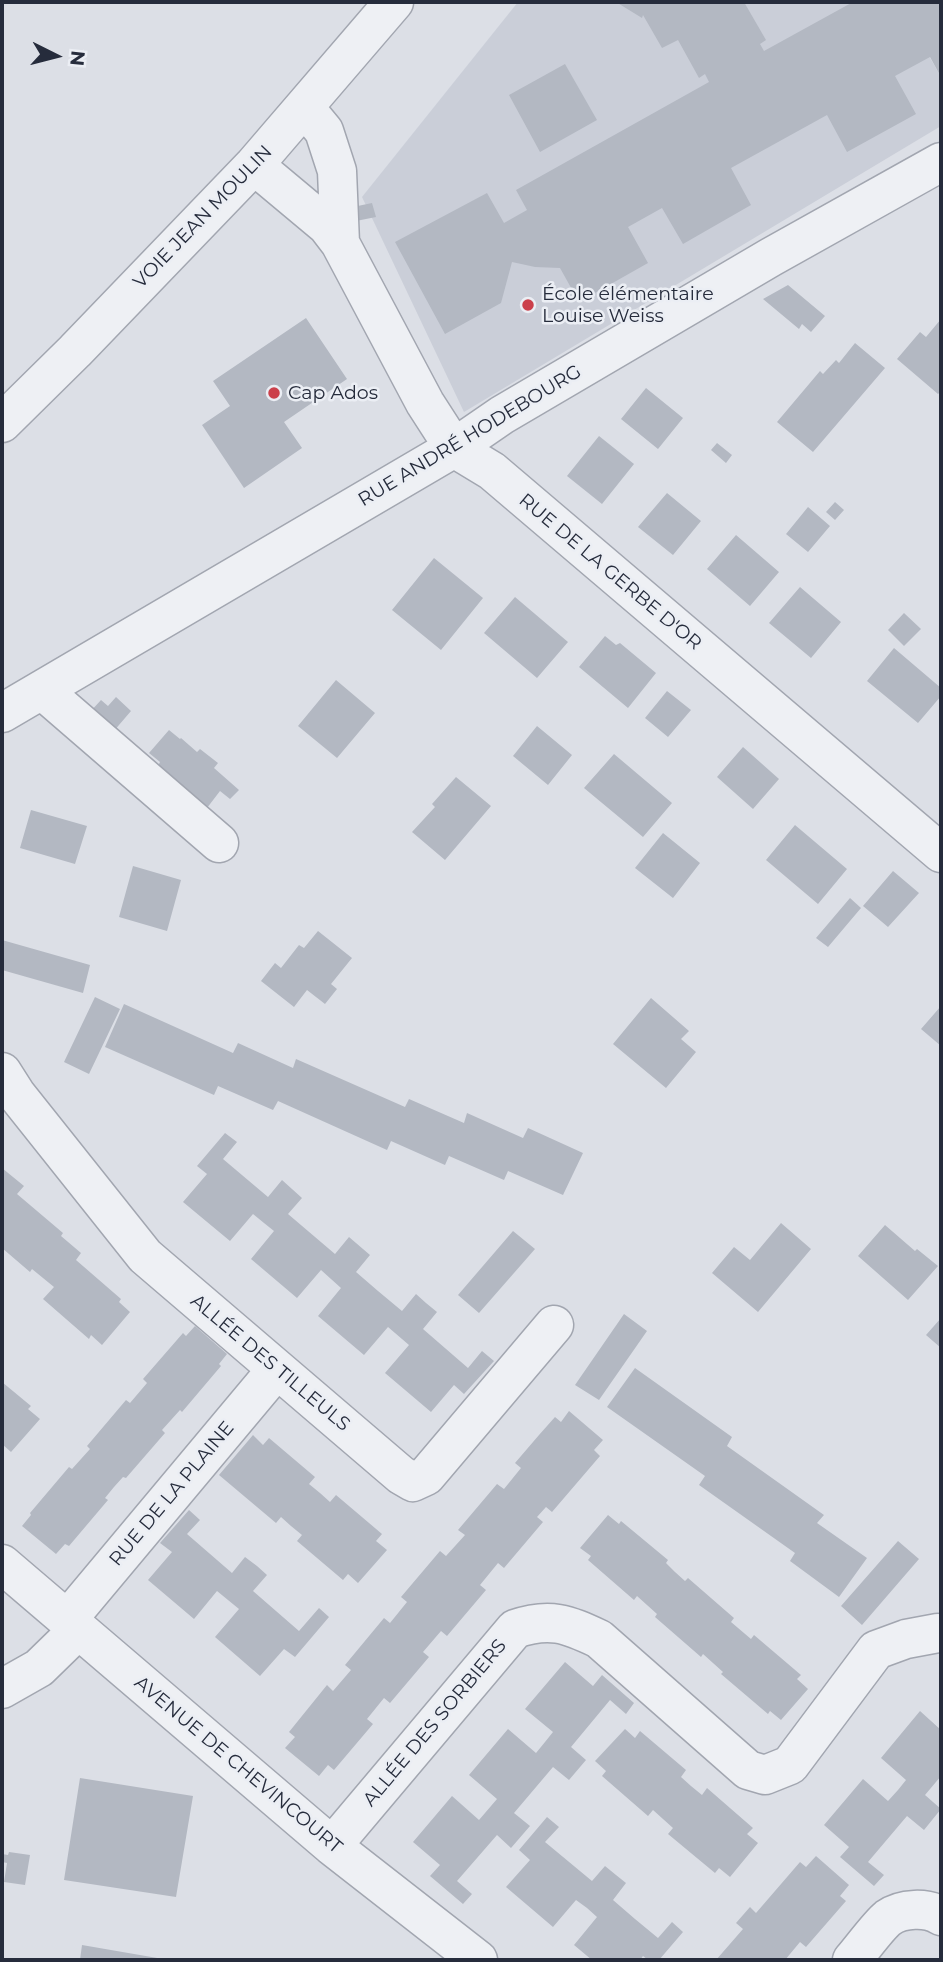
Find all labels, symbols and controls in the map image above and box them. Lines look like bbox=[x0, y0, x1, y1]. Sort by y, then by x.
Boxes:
north arrow bbox=[21, 21, 91, 91]
text: N bbox=[65, 49, 90, 67]
street label: VOIE JEAN MOULIN bbox=[129, 141, 277, 293]
place label: École élémentaire Louise Weiss bbox=[542, 283, 714, 327]
marker: École élémentaire Louise Weiss bbox=[520, 297, 536, 313]
street label: RUE ANDRÉ HODEBOURG bbox=[354, 360, 586, 512]
place label: Cap Ados bbox=[288, 382, 378, 404]
marker: Cap Ados bbox=[266, 385, 282, 401]
street label: RUE DE LA GERBE D'OR bbox=[514, 489, 706, 655]
street label: ALLÉE DES TILLEULS bbox=[186, 1290, 354, 1436]
street label: RUE DE LA PLAINE bbox=[105, 1417, 239, 1571]
street label: ALLÉE DES SORBIERS bbox=[358, 1635, 512, 1811]
street label: AVENUE DE CHEVINCOURT bbox=[130, 1671, 346, 1859]

